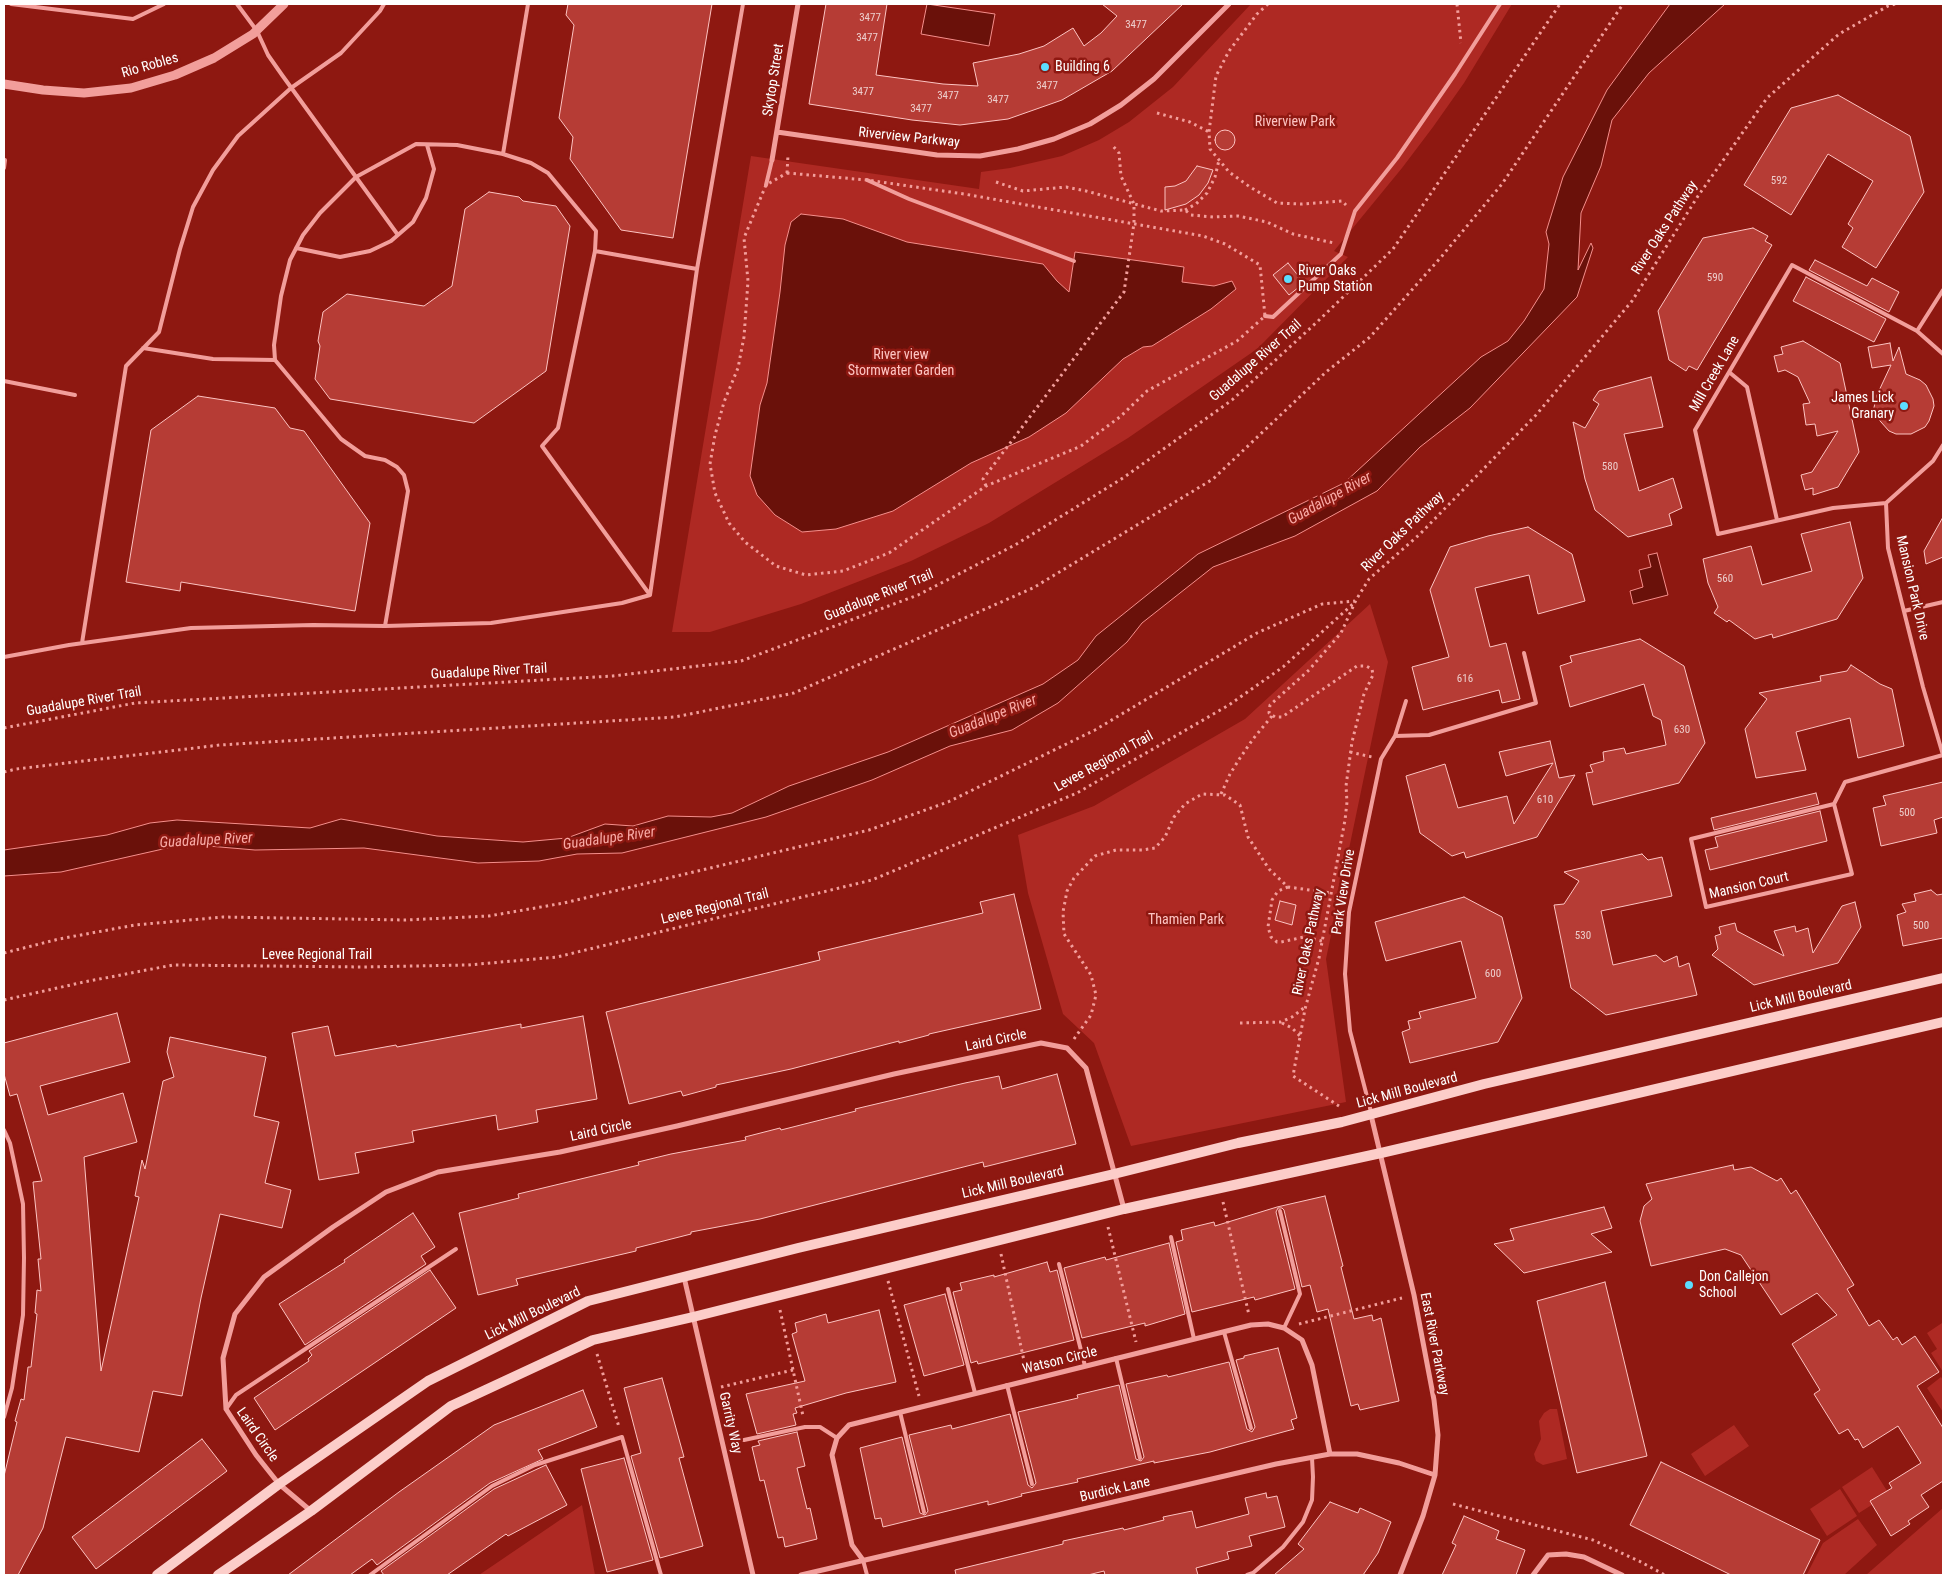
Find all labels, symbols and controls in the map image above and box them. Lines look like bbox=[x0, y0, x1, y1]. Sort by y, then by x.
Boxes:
house number: 3477 bbox=[859, 11, 881, 25]
house number: 3477 bbox=[1125, 18, 1147, 32]
house number: 3477 bbox=[856, 31, 878, 45]
street label: Skytop Street bbox=[760, 42, 788, 118]
street label: Rio Robles bbox=[120, 50, 180, 82]
place label: Building 6 bbox=[1055, 59, 1110, 75]
marker: Building 6 bbox=[1039, 61, 1051, 73]
house number: 3477 bbox=[1036, 79, 1058, 93]
house number: 3477 bbox=[852, 85, 874, 99]
house number: 3477 bbox=[937, 89, 959, 103]
house number: 3477 bbox=[987, 93, 1009, 107]
house number: 3477 bbox=[910, 102, 932, 116]
park label: Riverview Park bbox=[1255, 114, 1335, 130]
street label: Riverview Parkway bbox=[857, 124, 961, 152]
house number: 592 bbox=[1771, 174, 1787, 188]
street label: River Oaks Pathway bbox=[1628, 178, 1702, 278]
place label: River Oaks Pump Station bbox=[1298, 263, 1372, 296]
house number: 590 bbox=[1707, 271, 1723, 285]
marker: River Oaks Pump Station bbox=[1282, 273, 1294, 285]
street label: Guadalupe River Trail bbox=[1207, 316, 1305, 406]
street label: Mill Creek Lane bbox=[1687, 333, 1743, 415]
park label: River view Stormwater Garden bbox=[848, 347, 954, 380]
place label: James Lick Granary bbox=[1831, 390, 1894, 422]
marker: James Lick Granary bbox=[1898, 400, 1910, 412]
house number: 580 bbox=[1602, 460, 1618, 474]
water label: Guadalupe River bbox=[1285, 469, 1375, 529]
street label: River Oaks Pathway bbox=[1358, 488, 1448, 576]
street label: Mansion Park Drive bbox=[1892, 534, 1932, 642]
street label: Guadalupe River Trail bbox=[822, 566, 936, 626]
house number: 560 bbox=[1717, 572, 1733, 586]
street label: Guadalupe River Trail bbox=[430, 661, 548, 683]
house number: 616 bbox=[1457, 672, 1473, 686]
street label: Guadalupe River Trail bbox=[25, 684, 143, 720]
water label: Guadalupe River bbox=[947, 691, 1039, 743]
house number: 630 bbox=[1674, 723, 1690, 737]
street label: Levee Regional Trail bbox=[1052, 728, 1156, 796]
house number: 610 bbox=[1537, 793, 1553, 807]
house number: 500 bbox=[1899, 806, 1915, 820]
water label: Guadalupe River bbox=[562, 824, 656, 854]
water label: Guadalupe River bbox=[159, 830, 253, 852]
street label: Park View Drive bbox=[1329, 848, 1359, 936]
street label: Mansion Court bbox=[1708, 869, 1790, 903]
street label: Levee Regional Trail bbox=[659, 886, 771, 928]
street label: River Oaks Pathway bbox=[1290, 887, 1328, 997]
park label: Thamien Park bbox=[1148, 912, 1224, 928]
house number: 500 bbox=[1913, 919, 1929, 933]
house number: 530 bbox=[1575, 929, 1591, 943]
street label: Levee Regional Trail bbox=[262, 947, 372, 963]
house number: 600 bbox=[1485, 967, 1501, 981]
street label: Lick Mill Boulevard bbox=[1748, 977, 1854, 1017]
street label: Laird Circle bbox=[964, 1026, 1028, 1056]
street label: Lick Mill Boulevard bbox=[1355, 1069, 1459, 1113]
street label: Laird Circle bbox=[569, 1116, 633, 1146]
street label: Lick Mill Boulevard bbox=[960, 1163, 1066, 1203]
place label: Don Callejon School bbox=[1699, 1269, 1769, 1302]
marker: Don Callejon School bbox=[1683, 1279, 1695, 1291]
street label: Lick Mill Boulevard bbox=[483, 1284, 583, 1344]
street label: East River Parkway bbox=[1416, 1291, 1452, 1397]
street label: Watson Circle bbox=[1021, 1344, 1099, 1378]
street label: Garrity Way bbox=[715, 1391, 745, 1455]
street label: Laird Circle bbox=[232, 1405, 282, 1465]
street label: Burdick Lane bbox=[1078, 1474, 1152, 1506]

